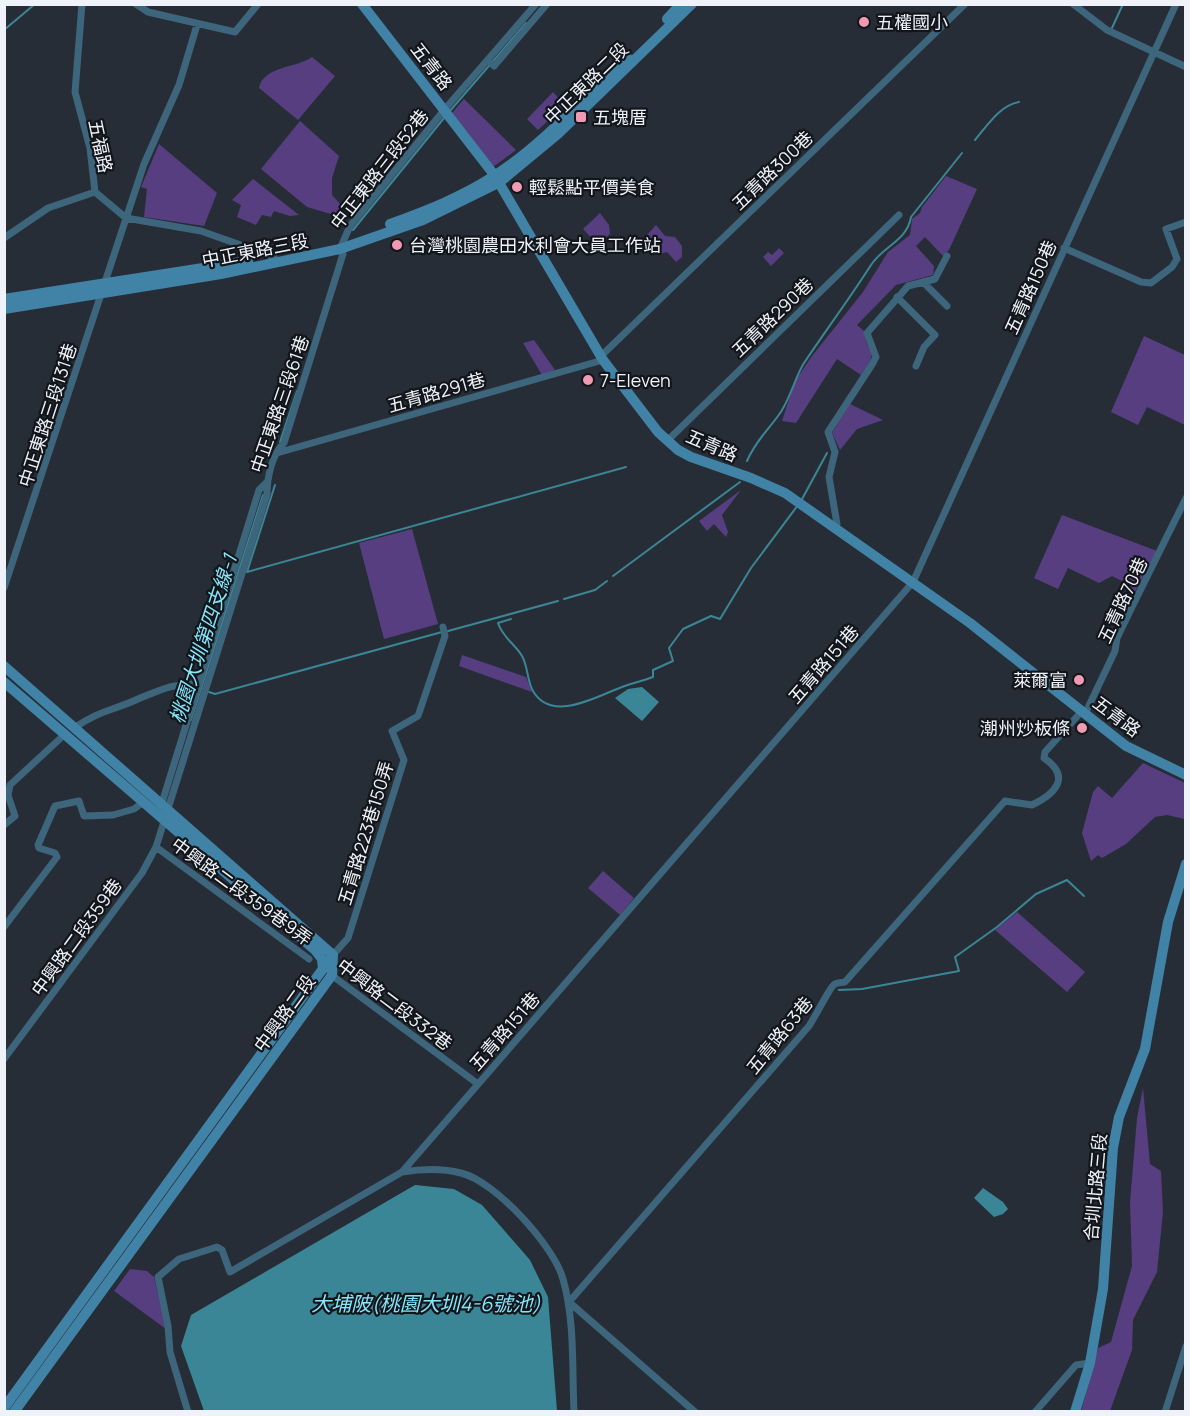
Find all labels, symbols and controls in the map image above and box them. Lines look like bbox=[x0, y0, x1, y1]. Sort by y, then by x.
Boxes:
place label: 五權國小 bbox=[876, 10, 948, 34]
marker: 五權國小 bbox=[857, 15, 871, 29]
street label: 五青路 bbox=[406, 37, 458, 95]
street label: 中正東路二段 bbox=[539, 37, 633, 129]
street label: 中正東路三段52巷 bbox=[325, 104, 433, 234]
place label: 五塊厝 bbox=[593, 105, 647, 129]
marker: 五塊厝 bbox=[574, 110, 588, 124]
street label: 五福路 bbox=[84, 117, 118, 175]
street label: 五青路300巷 bbox=[726, 125, 818, 215]
place label: 輕鬆點平價美食 bbox=[529, 175, 655, 199]
marker: 輕鬆點平價美食 bbox=[510, 180, 524, 194]
street label: 中正東路三段 bbox=[200, 228, 310, 272]
place label: 台灣桃園農田水利會大員工作站 bbox=[409, 233, 661, 257]
street label: 五青路150巷 bbox=[999, 236, 1061, 338]
marker: 台灣桃園農田水利會大員工作站 bbox=[390, 238, 404, 252]
street label: 五青路290巷 bbox=[726, 272, 818, 362]
street label: 中正東路三段61巷 bbox=[244, 332, 314, 476]
street label: 中正東路三段131巷 bbox=[12, 340, 82, 490]
street label: 五青路291巷 bbox=[384, 367, 488, 417]
place label: 7-Eleven bbox=[600, 368, 671, 392]
marker: 7-Eleven bbox=[581, 373, 595, 387]
street label: 五青路 bbox=[682, 423, 742, 467]
water label: 桃園大圳第四支線-1 bbox=[163, 549, 244, 727]
street label: 五青路70巷 bbox=[1092, 553, 1152, 647]
street label: 五青路151巷 bbox=[782, 620, 864, 708]
place label: 萊爾富 bbox=[1013, 668, 1067, 692]
marker: 萊爾富 bbox=[1072, 673, 1086, 687]
street label: 五青路 bbox=[1088, 690, 1146, 742]
place label: 潮州炒板條 bbox=[980, 716, 1070, 740]
marker: 潮州炒板條 bbox=[1075, 721, 1089, 735]
street label: 五青路223巷150弄 bbox=[332, 758, 398, 908]
street label: 中興路二段359巷9弄 bbox=[167, 832, 317, 950]
street label: 中興路二段359巷 bbox=[25, 874, 127, 1000]
street label: 中興路二段332巷 bbox=[333, 953, 457, 1055]
street label: 中興路二段 bbox=[248, 970, 320, 1056]
street label: 五青路151巷 bbox=[463, 987, 545, 1075]
street label: 五青路63巷 bbox=[740, 991, 818, 1079]
street label: 合圳北路三段 bbox=[1078, 1132, 1112, 1242]
water label: 大埔陂(桃園大圳4-6號池) bbox=[311, 1290, 541, 1317]

